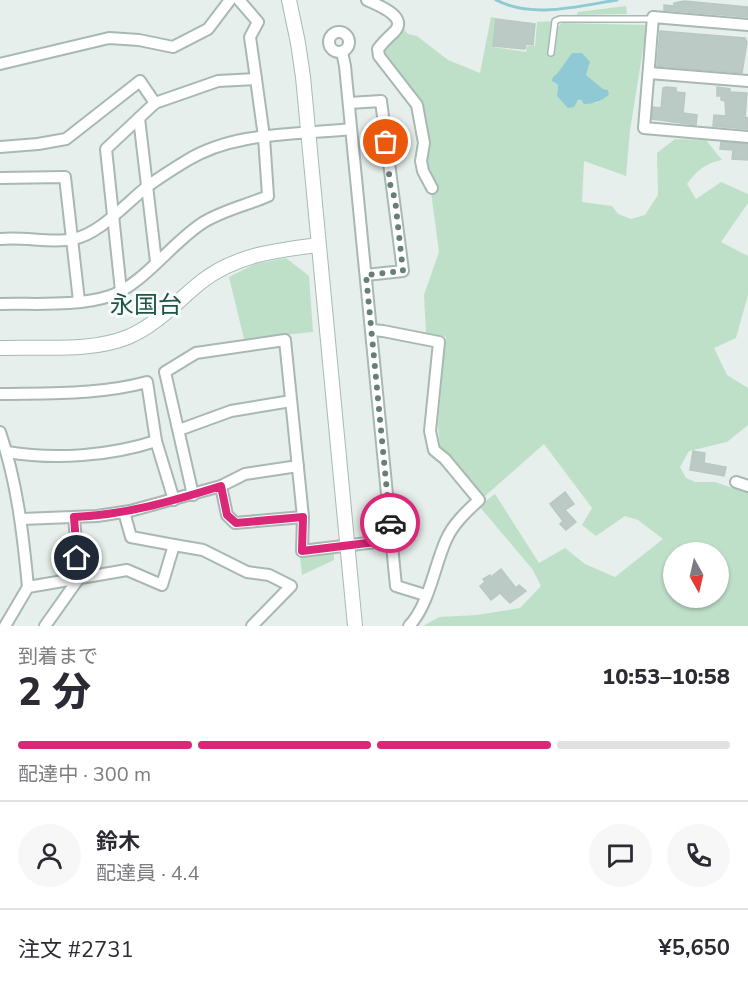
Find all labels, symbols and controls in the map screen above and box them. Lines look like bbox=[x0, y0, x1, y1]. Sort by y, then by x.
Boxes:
pin bbox=[360, 116, 411, 167]
icon: bag bbox=[369, 125, 402, 158]
district label: 永国台 bbox=[110, 289, 182, 321]
courier bbox=[360, 493, 420, 553]
icon: car bbox=[374, 507, 407, 540]
pin bbox=[51, 532, 102, 583]
icon: home bbox=[60, 541, 93, 574]
north arrow bbox=[663, 542, 729, 608]
map controls bbox=[663, 542, 729, 608]
text: 到着まで bbox=[18, 643, 98, 670]
text: 10:53–10:58 bbox=[602, 662, 730, 692]
text: 2 分 bbox=[18, 666, 91, 719]
text: 配達中 · 300 m bbox=[18, 761, 151, 788]
button: person bbox=[18, 824, 81, 887]
button: chat bbox=[589, 824, 652, 887]
button: phone bbox=[667, 824, 730, 887]
text: 鈴木 bbox=[96, 827, 140, 857]
text: 配達員 · 4.4 bbox=[96, 860, 199, 887]
text: ¥5,650 bbox=[659, 933, 730, 963]
text: 注文 #2731 bbox=[18, 935, 134, 965]

